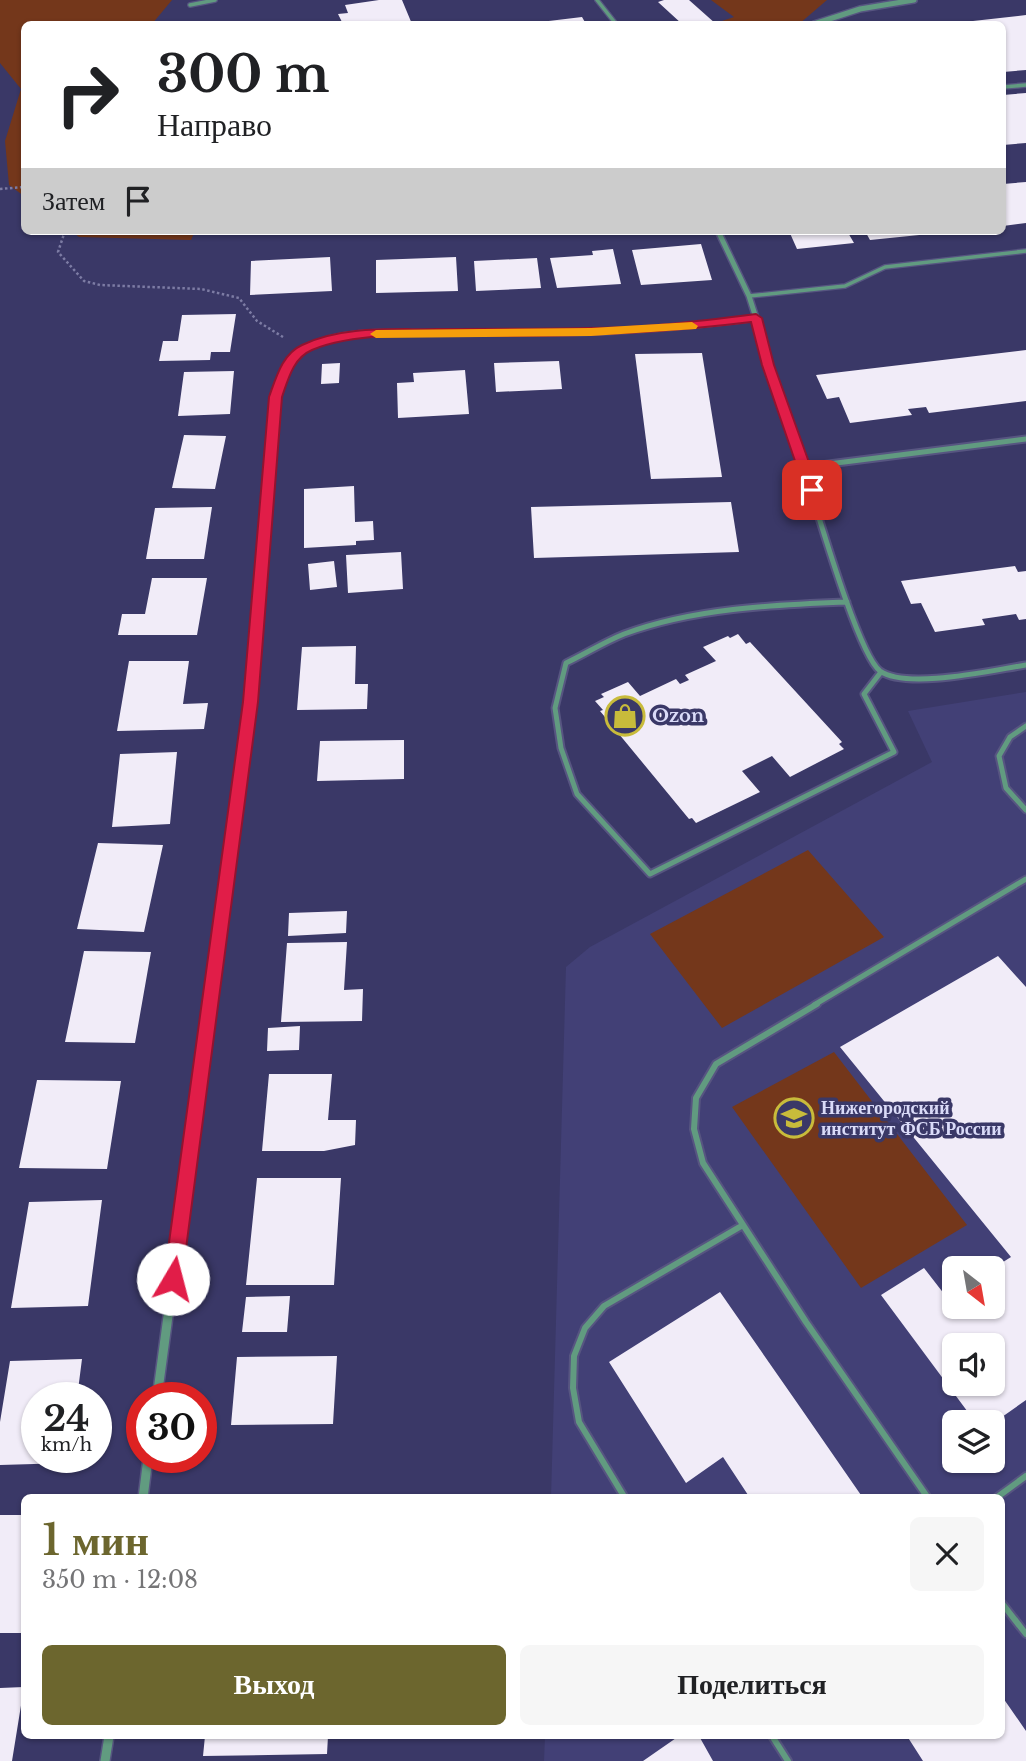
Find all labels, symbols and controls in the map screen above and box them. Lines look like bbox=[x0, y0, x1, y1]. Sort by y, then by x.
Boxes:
text: 300 m bbox=[157, 44, 329, 105]
icon: right bbox=[42, 49, 133, 140]
text: Направо bbox=[157, 105, 272, 145]
icon: arrive bbox=[119, 182, 157, 220]
text: Затем bbox=[42, 185, 105, 217]
pin bbox=[782, 460, 842, 520]
icon: arrive bbox=[793, 471, 831, 509]
shop icon: Ozon bbox=[604, 695, 646, 737]
place label: Ozon bbox=[652, 705, 704, 727]
school or university icon: Нижегородский институт ФСБ России bbox=[773, 1097, 815, 1139]
place label: Нижегородский институт ФСБ России bbox=[821, 1097, 1002, 1140]
position arrow bbox=[136, 1242, 210, 1316]
north arrow bbox=[942, 1256, 1004, 1320]
map controls bbox=[942, 1256, 1005, 1473]
button: sound bbox=[942, 1333, 1005, 1396]
speed limit sign: 30 bbox=[126, 1382, 217, 1473]
text: 24 bbox=[43, 1397, 90, 1440]
button: layers bbox=[942, 1410, 1005, 1473]
text: km/h bbox=[41, 1434, 92, 1456]
text: 1 мин bbox=[42, 1514, 149, 1566]
button: close bbox=[910, 1517, 984, 1591]
text: 350 m · 12:08 bbox=[42, 1566, 198, 1594]
button: Выход bbox=[42, 1645, 506, 1725]
button: Поделиться bbox=[520, 1645, 984, 1725]

